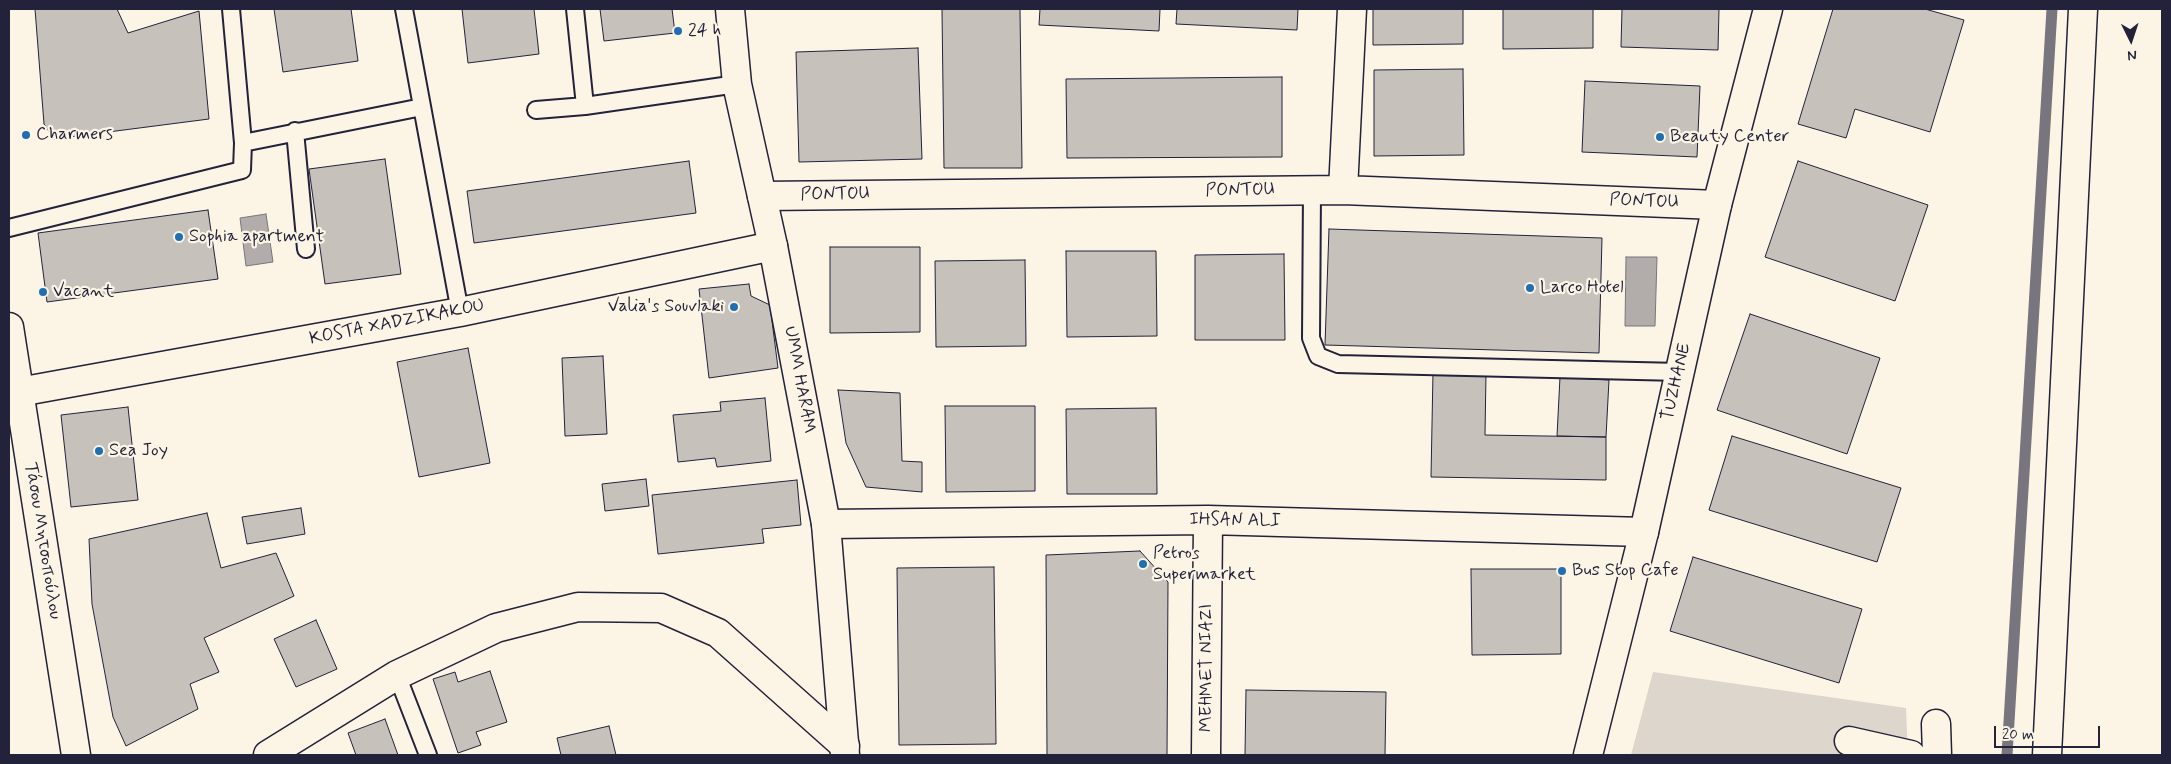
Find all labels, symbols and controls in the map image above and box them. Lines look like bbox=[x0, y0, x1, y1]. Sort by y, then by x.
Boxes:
north arrow bbox=[2106, 15, 2156, 65]
place label: 24 h bbox=[688, 20, 722, 42]
marker: 24 h bbox=[672, 25, 684, 37]
text: N bbox=[2127, 46, 2137, 64]
place label: Charmers bbox=[36, 124, 113, 146]
place label: Beauty Center bbox=[1670, 126, 1789, 148]
marker: Charmers bbox=[20, 129, 32, 141]
marker: Beauty Center bbox=[1654, 131, 1666, 143]
street label: PONTOU bbox=[1205, 180, 1275, 202]
street label: PONTOU bbox=[800, 184, 870, 206]
street label: PONTOU bbox=[1609, 190, 1679, 214]
place label: Sophia apartment bbox=[189, 226, 324, 248]
marker: Sophia apartment bbox=[173, 231, 185, 243]
place label: Larco Hotel bbox=[1540, 277, 1624, 299]
place label: Vacant bbox=[53, 281, 114, 303]
marker: Larco Hotel bbox=[1524, 282, 1536, 294]
marker: Vacant bbox=[37, 286, 49, 298]
street label: KOSTA XADZIKAKOU bbox=[308, 295, 486, 351]
place label: Valia's Souvlaki bbox=[608, 296, 724, 318]
marker: Valia's Souvlaki bbox=[728, 301, 740, 313]
street label: UMM HARAM bbox=[778, 325, 820, 435]
street label: TUZHANE bbox=[1658, 341, 1696, 423]
place label: Sea Joy bbox=[109, 440, 168, 462]
marker: Sea Joy bbox=[93, 445, 105, 457]
street label: Τάσου Μητσοπούλου bbox=[19, 461, 65, 621]
street label: IHSAN ALI bbox=[1189, 509, 1281, 533]
place label: Petros Supermarket bbox=[1153, 543, 1256, 586]
marker: Petros Supermarket bbox=[1137, 558, 1149, 570]
place label: Bus Stop Cafe bbox=[1572, 560, 1679, 582]
marker: Bus Stop Cafe bbox=[1556, 565, 1568, 577]
street label: MEHMET NIAZI bbox=[1196, 604, 1218, 732]
scale bar bbox=[1996, 716, 2102, 748]
text: 20 m bbox=[2002, 725, 2034, 745]

